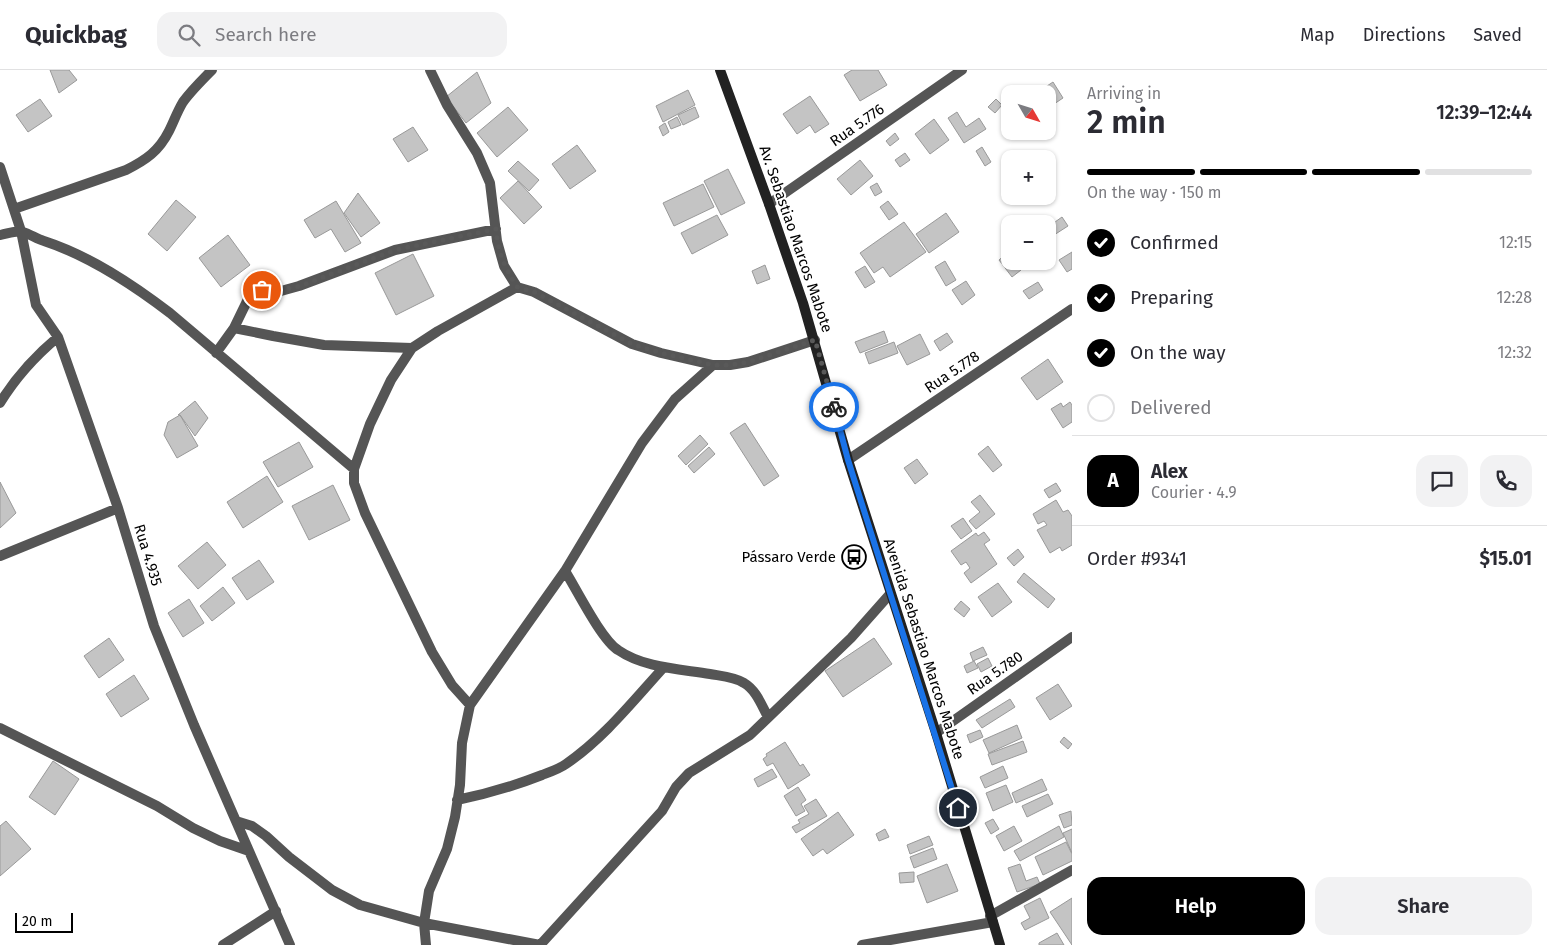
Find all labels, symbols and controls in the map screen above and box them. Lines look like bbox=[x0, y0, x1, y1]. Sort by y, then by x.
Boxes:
search box bbox=[157, 12, 507, 57]
text: Quickbag bbox=[25, 21, 127, 49]
icon: search bbox=[175, 21, 203, 49]
text: Search here bbox=[215, 23, 317, 46]
text: Map bbox=[1300, 24, 1335, 46]
text: Directions bbox=[1363, 24, 1445, 46]
text: Saved bbox=[1473, 24, 1522, 46]
text: Arriving in bbox=[1087, 84, 1161, 103]
north arrow bbox=[1001, 85, 1056, 140]
map controls bbox=[1001, 85, 1056, 270]
street label: Rua 5.776 bbox=[826, 100, 888, 150]
text: 12:39–12:44 bbox=[1436, 101, 1532, 124]
text: 2 min bbox=[1087, 103, 1166, 141]
street label: Av. Sebastiao Marcos Mabote bbox=[756, 143, 836, 335]
button: + bbox=[1001, 150, 1056, 205]
text: On the way · 150 m bbox=[1087, 183, 1222, 202]
button: − bbox=[1001, 215, 1056, 270]
icon: check bbox=[1087, 229, 1115, 257]
text: Confirmed bbox=[1130, 231, 1219, 254]
text: 12:15 bbox=[1499, 233, 1532, 252]
pin bbox=[241, 269, 283, 311]
icon: bag bbox=[248, 276, 276, 304]
icon: check bbox=[1087, 284, 1115, 312]
text: Preparing bbox=[1130, 286, 1213, 309]
text: 12:28 bbox=[1497, 288, 1532, 307]
icon: check bbox=[1087, 339, 1115, 367]
text: On the way bbox=[1130, 341, 1226, 364]
text: 12:32 bbox=[1497, 343, 1532, 362]
street label: Rua 5.778 bbox=[921, 347, 983, 397]
courier bbox=[809, 382, 859, 432]
icon: bike bbox=[820, 393, 848, 421]
text: Delivered bbox=[1130, 396, 1212, 419]
button: chat bbox=[1416, 455, 1468, 507]
button: phone bbox=[1480, 455, 1532, 507]
text: Alex bbox=[1151, 460, 1188, 483]
text: A bbox=[1107, 469, 1119, 492]
text: Courier · 4.9 bbox=[1151, 483, 1237, 502]
street label: Rua 4.935 bbox=[130, 522, 166, 588]
street label: Avenida Sebastiao Marcos Mabote bbox=[880, 536, 968, 762]
bus stop icon: Pássaro Verde bbox=[841, 544, 867, 570]
text: Order #9341 bbox=[1087, 547, 1187, 570]
text: $15.01 bbox=[1479, 547, 1532, 570]
place label: Pássaro Verde bbox=[742, 548, 836, 566]
street label: Rua 5.780 bbox=[964, 647, 1026, 699]
pin bbox=[937, 787, 979, 829]
icon: home bbox=[944, 794, 972, 822]
button: Help bbox=[1087, 877, 1305, 935]
button: Share bbox=[1315, 877, 1532, 935]
scale bar bbox=[15, 910, 72, 933]
text: 20 m bbox=[22, 913, 52, 930]

